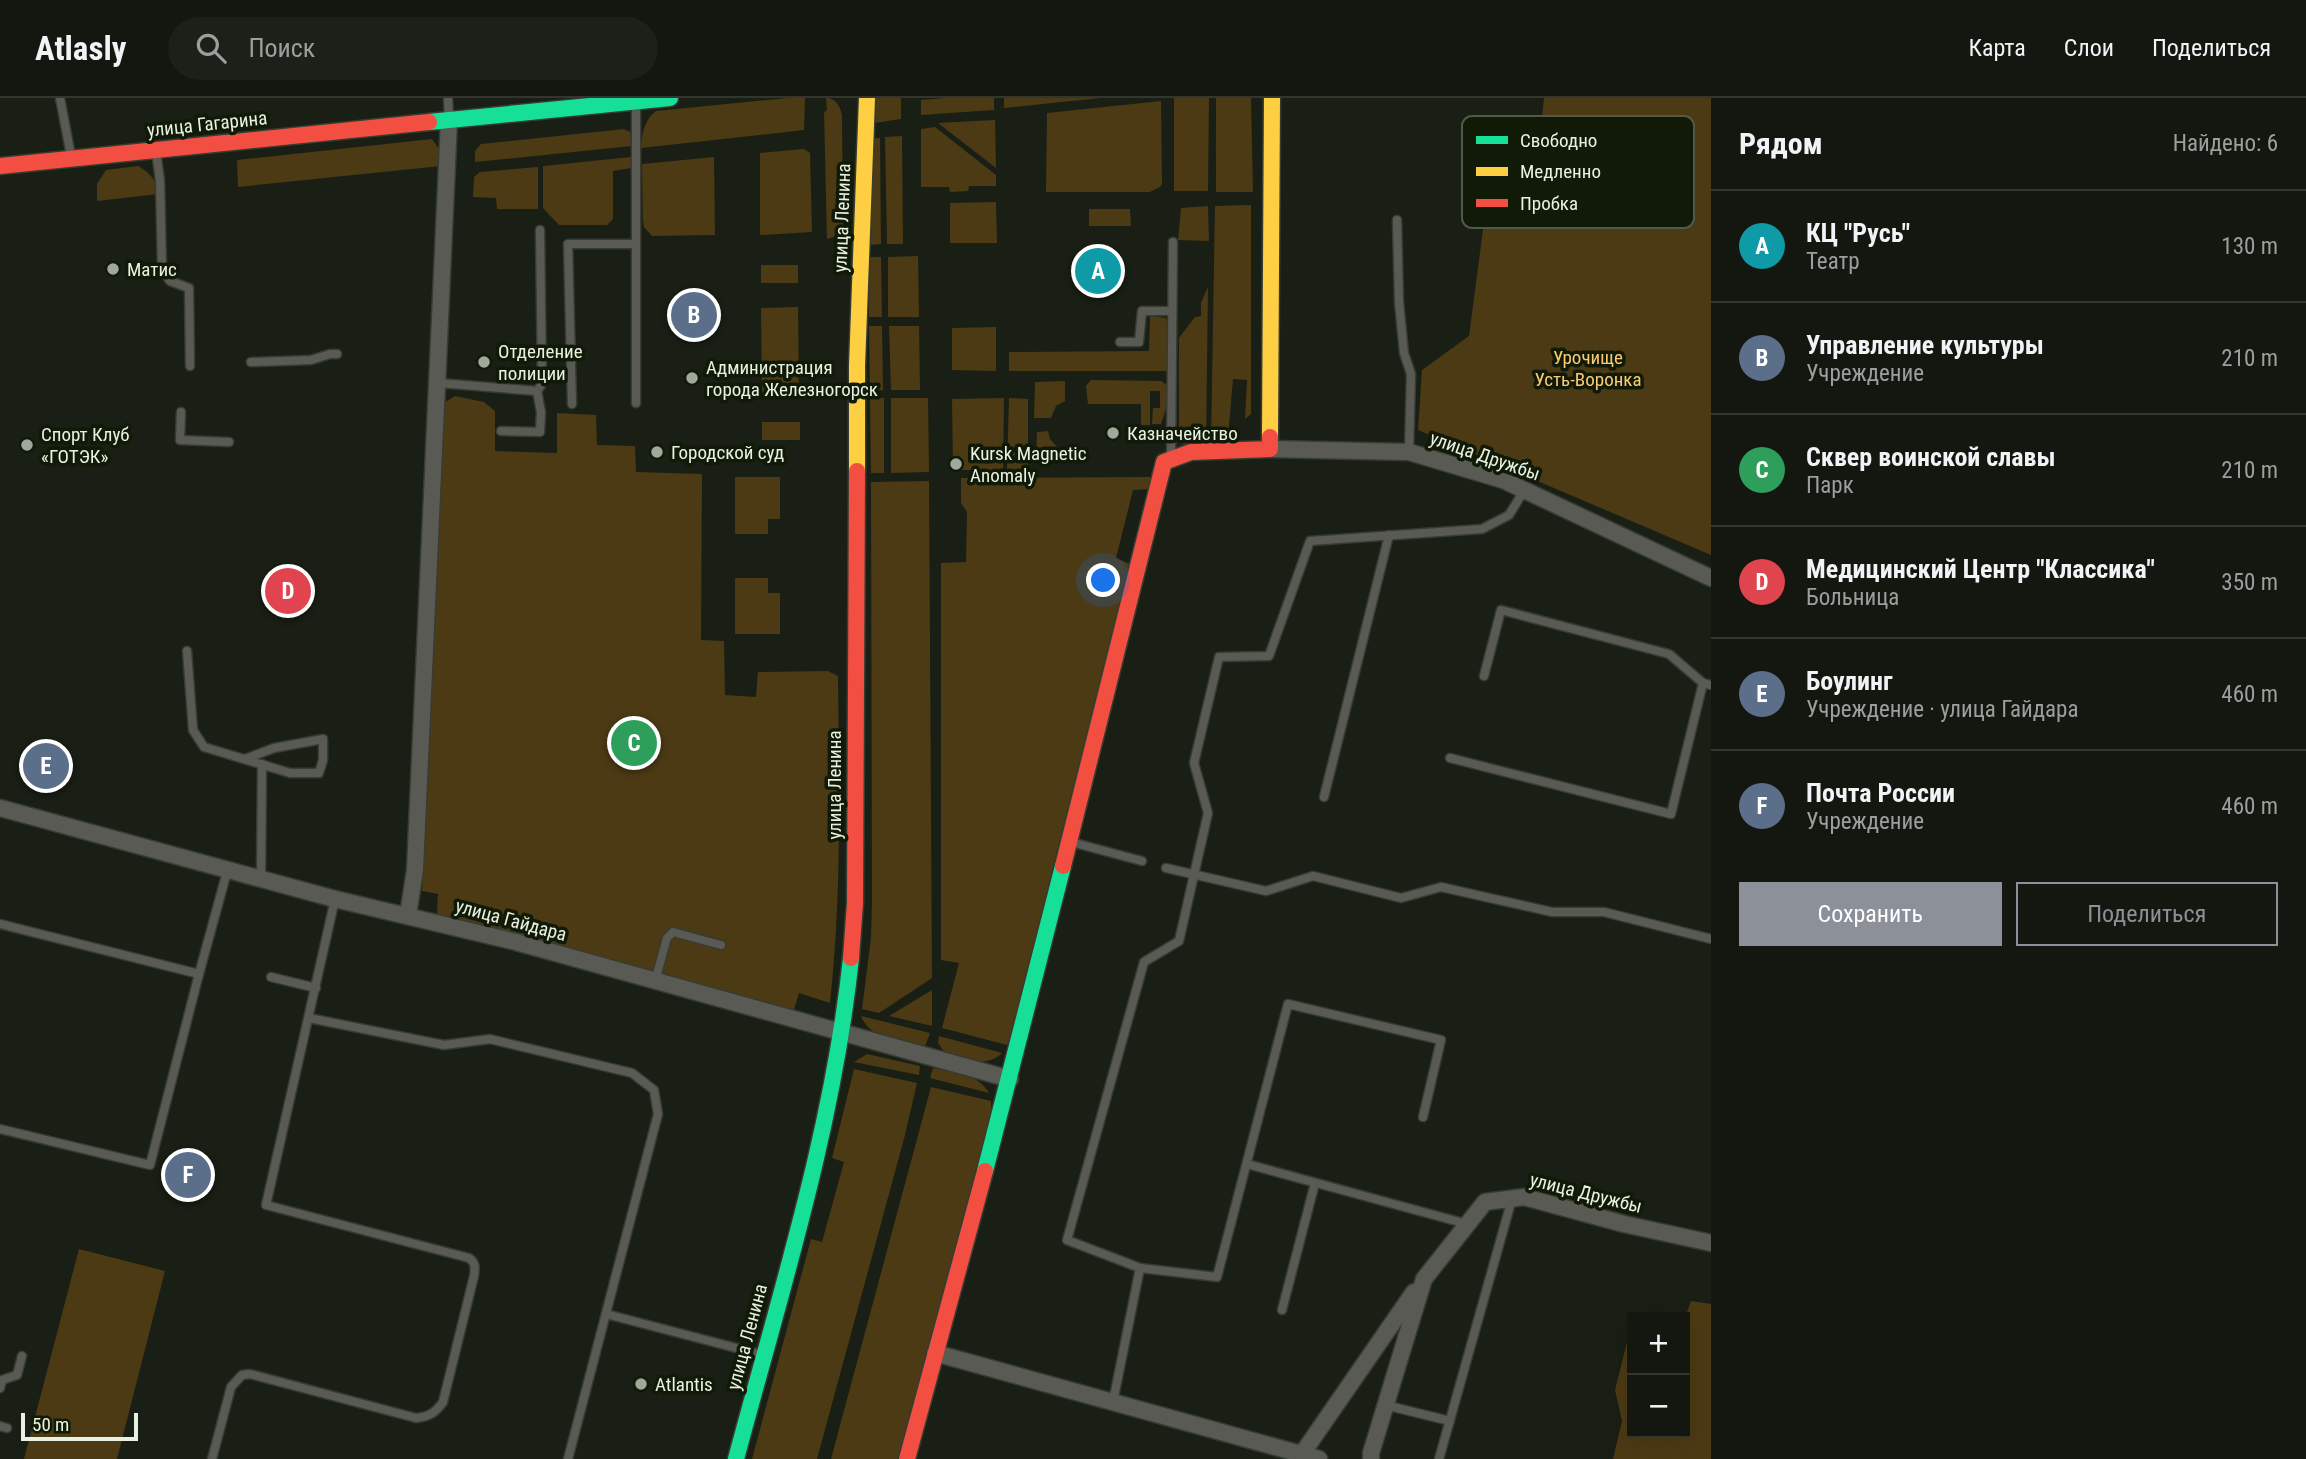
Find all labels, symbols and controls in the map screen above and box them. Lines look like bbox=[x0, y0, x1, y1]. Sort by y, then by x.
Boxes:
search box bbox=[168, 17, 658, 80]
text: Atlasly bbox=[35, 29, 126, 68]
icon: search bbox=[192, 29, 230, 67]
text: Поиск bbox=[248, 33, 315, 63]
text: Карта bbox=[1968, 34, 2026, 62]
text: Слои bbox=[2064, 34, 2114, 62]
text: Поделиться bbox=[2152, 34, 2271, 62]
street label: улица Гагарина bbox=[146, 106, 268, 142]
legend bbox=[1462, 116, 1694, 228]
text: Рядом bbox=[1739, 126, 1823, 161]
text: Свободно bbox=[1520, 129, 1597, 152]
text: Найдено: 6 bbox=[2173, 130, 2278, 157]
text: Медленно bbox=[1520, 160, 1601, 183]
street label: улица Ленина bbox=[829, 163, 855, 273]
text: Пробка bbox=[1520, 192, 1578, 215]
text: КЦ "Русь" bbox=[1806, 218, 1910, 248]
text: A bbox=[1755, 233, 1769, 260]
text: 130 m bbox=[2221, 233, 2278, 260]
pin: A bbox=[1075, 245, 1121, 297]
text: Театр bbox=[1806, 248, 1860, 275]
place label: Матис bbox=[127, 258, 177, 281]
marker: Матис bbox=[105, 261, 121, 277]
pin: B bbox=[671, 289, 717, 341]
text: Управление культуры bbox=[1806, 330, 2044, 360]
place label: Отделение полиции bbox=[498, 340, 583, 385]
text: B bbox=[1756, 345, 1768, 372]
text: 210 m bbox=[2221, 345, 2278, 372]
park label: Урочище Усть-Воронка bbox=[1534, 346, 1642, 391]
marker: Отделение полиции bbox=[476, 354, 492, 370]
place label: Администрация города Железногорск bbox=[706, 356, 878, 401]
text: Учреждение bbox=[1806, 360, 1924, 387]
marker: Администрация города Железногорск bbox=[684, 370, 700, 386]
place label: Казначейство bbox=[1127, 422, 1238, 445]
place label: Спорт Клуб «ГОТЭК» bbox=[41, 423, 130, 468]
marker: Казначейство bbox=[1105, 425, 1121, 441]
street label: улица Дружбы bbox=[1427, 426, 1543, 486]
marker: Спорт Клуб «ГОТЭК» bbox=[19, 437, 35, 453]
place label: Городской суд bbox=[671, 441, 784, 464]
place label: Kursk Magnetic Anomaly bbox=[970, 442, 1087, 487]
text: Сквер воинской славы bbox=[1806, 442, 2056, 472]
marker: Городской суд bbox=[649, 444, 665, 460]
marker: Kursk Magnetic Anomaly bbox=[948, 456, 964, 472]
text: C bbox=[1755, 457, 1769, 484]
text: 210 m bbox=[2221, 457, 2278, 484]
text: Парк bbox=[1806, 472, 1854, 499]
text: Медицинский Центр "Классика" bbox=[1806, 554, 2155, 584]
your location bbox=[1086, 563, 1120, 597]
pin: D bbox=[265, 565, 311, 617]
text: D bbox=[1756, 569, 1769, 596]
text: 350 m bbox=[2221, 569, 2278, 596]
text: Больница bbox=[1806, 584, 1899, 611]
text: Боулинг bbox=[1806, 666, 1893, 696]
text: E bbox=[1756, 681, 1768, 708]
text: 460 m bbox=[2221, 681, 2278, 708]
text: Учреждение · улица Гайдара bbox=[1806, 696, 2078, 723]
pin: C bbox=[611, 717, 657, 769]
street label: улица Ленина bbox=[823, 730, 846, 840]
pin: E bbox=[23, 740, 69, 792]
text: Почта России bbox=[1806, 778, 1955, 808]
text: F bbox=[1757, 793, 1767, 820]
text: 460 m bbox=[2221, 793, 2278, 820]
text: Учреждение bbox=[1806, 808, 1924, 835]
button: Сохранить bbox=[1739, 882, 2002, 946]
button: Поделиться bbox=[2016, 882, 2278, 946]
street label: улица Гайдара bbox=[453, 894, 569, 946]
pin: F bbox=[165, 1149, 211, 1201]
street label: улица Дружбы bbox=[1528, 1168, 1644, 1218]
street label: улица Ленина bbox=[722, 1281, 772, 1393]
map controls bbox=[1627, 1312, 1690, 1438]
button: + bbox=[1627, 1312, 1690, 1375]
place label: Atlantis bbox=[655, 1373, 713, 1396]
button: − bbox=[1627, 1375, 1690, 1438]
marker: Atlantis bbox=[633, 1376, 649, 1392]
scale bar bbox=[21, 1410, 138, 1442]
text: 50 m bbox=[32, 1413, 69, 1436]

